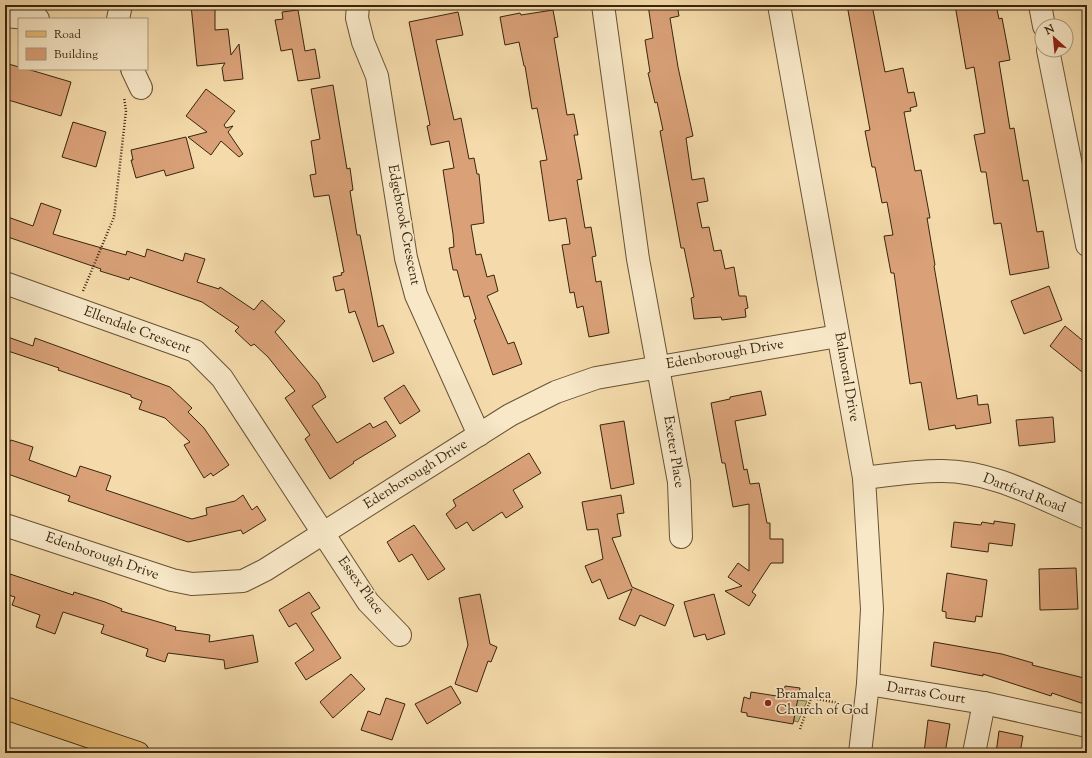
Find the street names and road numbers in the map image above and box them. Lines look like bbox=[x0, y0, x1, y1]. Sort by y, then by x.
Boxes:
street label: Edgebrook Crescent bbox=[382, 163, 425, 287]
street label: Ellendale Crescent bbox=[81, 302, 194, 360]
street label: Balmoral Drive bbox=[828, 331, 864, 423]
street label: Edenborough Drive bbox=[665, 335, 785, 375]
street label: Exeter Place bbox=[657, 414, 689, 490]
street label: Edenborough Drive bbox=[360, 435, 472, 515]
street label: Dartford Road bbox=[980, 469, 1068, 519]
street label: Edenborough Drive bbox=[43, 528, 161, 586]
street label: Essex Place bbox=[332, 553, 388, 619]
street label: Darras Court bbox=[885, 678, 967, 710]

